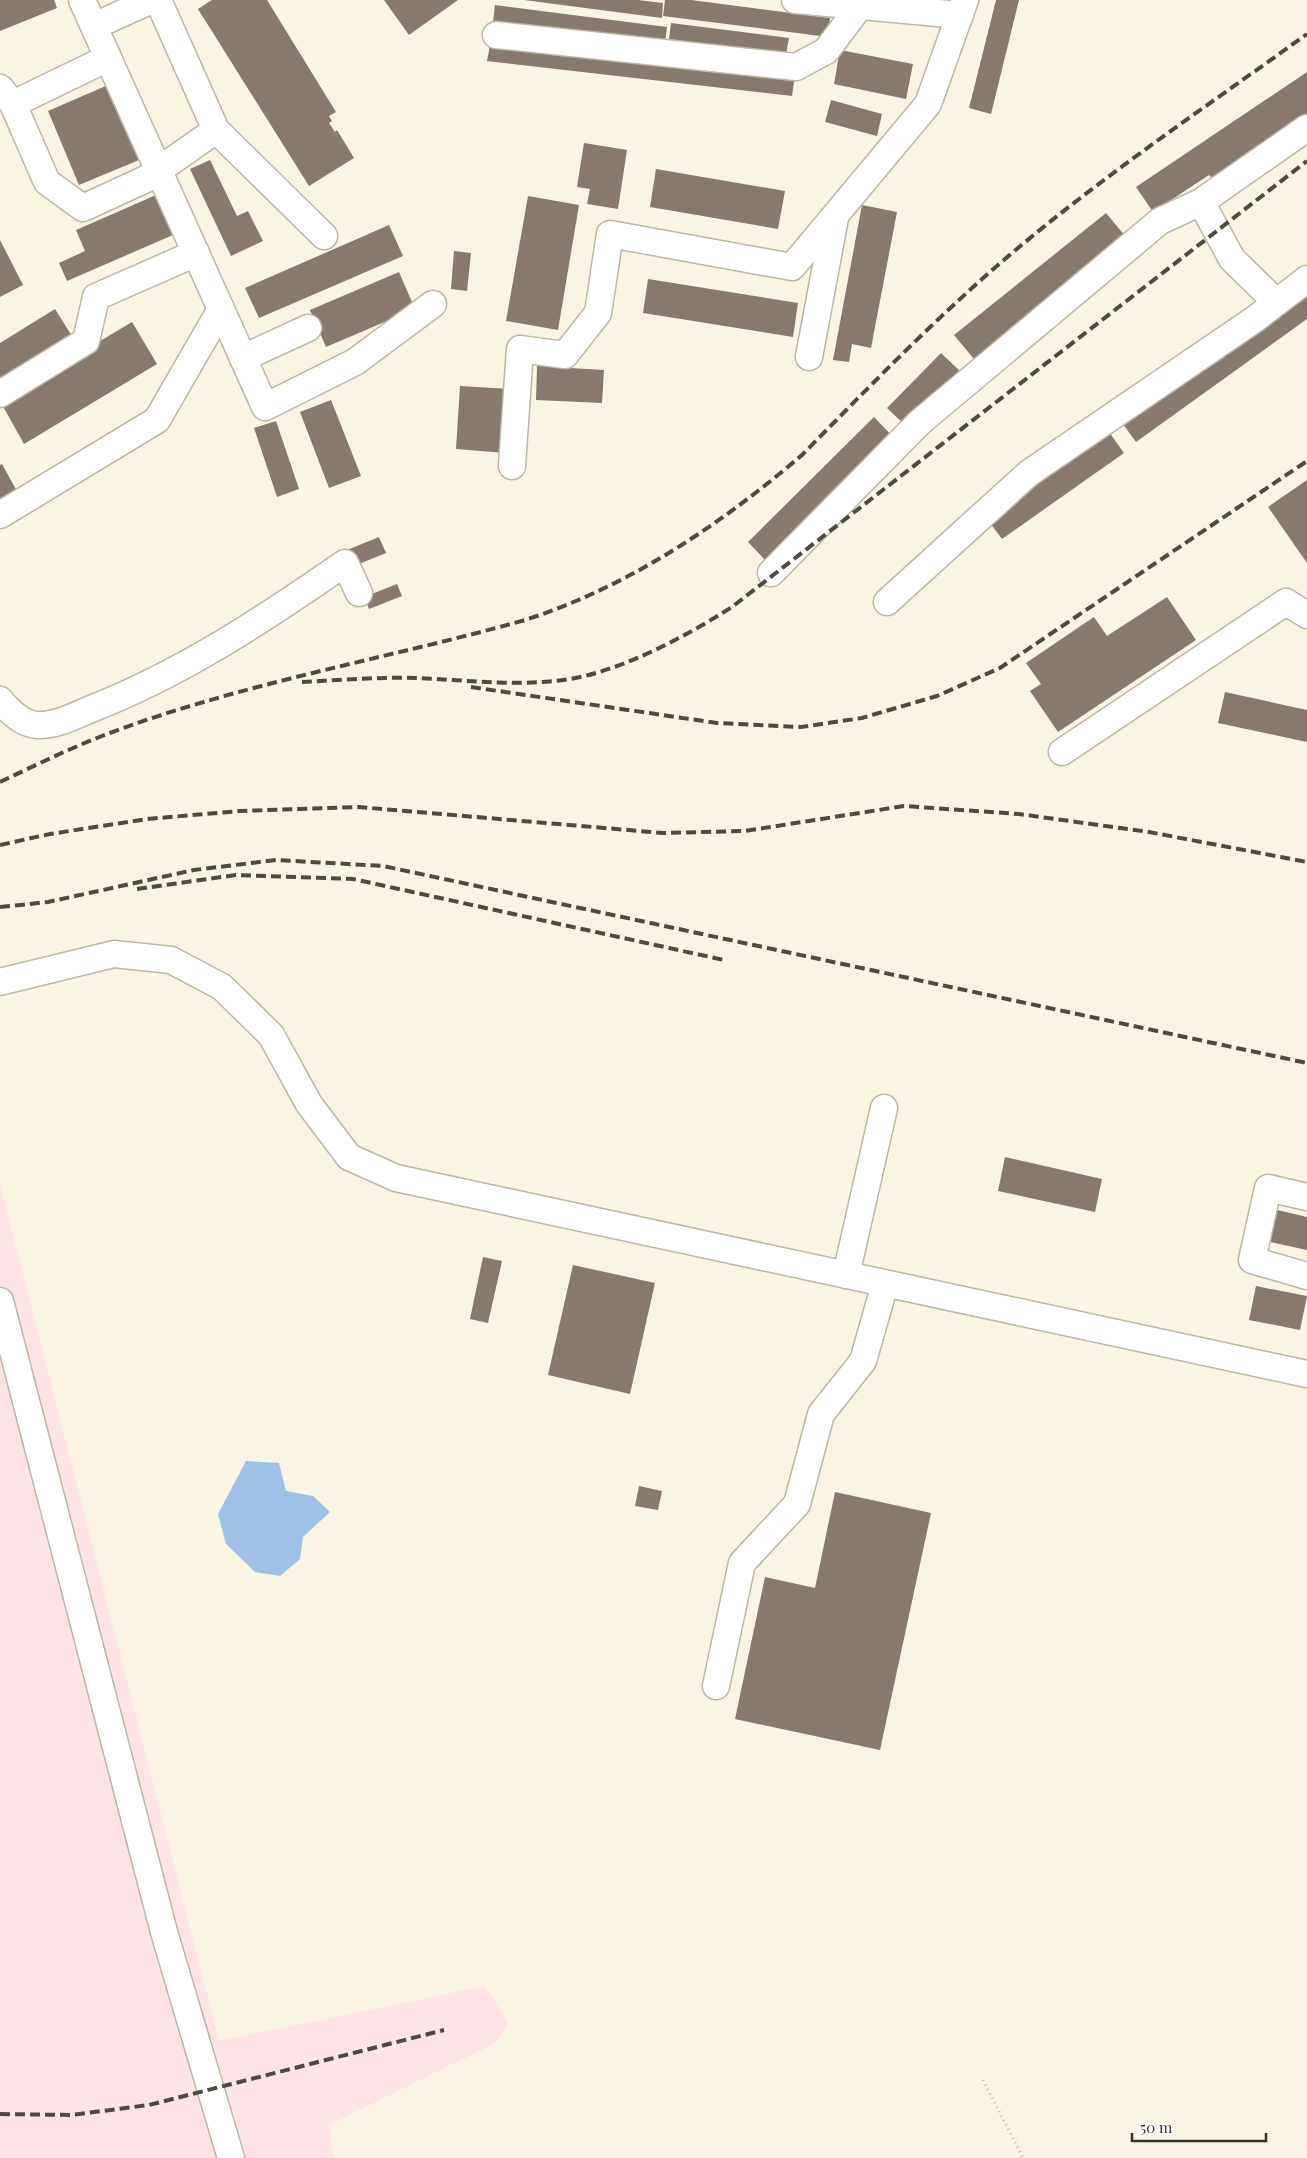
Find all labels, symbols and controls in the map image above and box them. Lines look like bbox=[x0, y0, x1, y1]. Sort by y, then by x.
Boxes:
scale bar bbox=[1132, 2110, 1266, 2142]
text: 50 m bbox=[1140, 2117, 1173, 2137]

